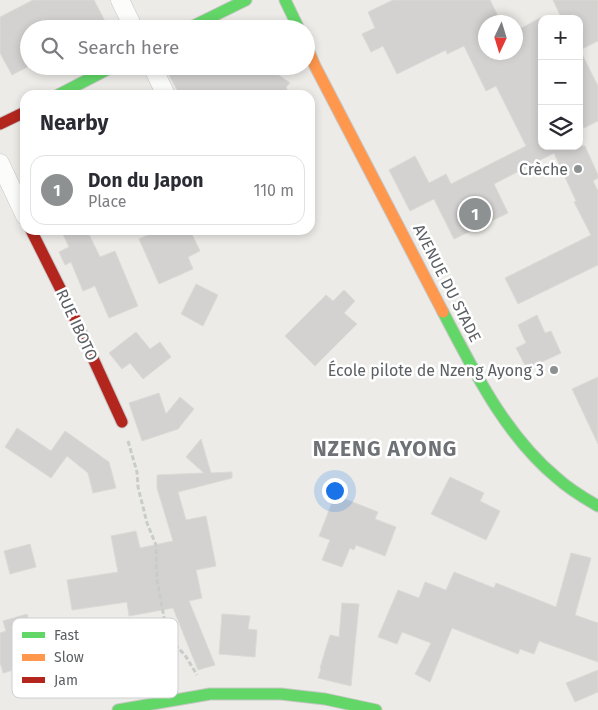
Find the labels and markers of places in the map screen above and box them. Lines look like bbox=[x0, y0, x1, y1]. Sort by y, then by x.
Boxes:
place label: Crèche bbox=[519, 160, 568, 179]
marker: Crèche bbox=[572, 163, 584, 175]
pin: 1 bbox=[459, 195, 491, 233]
place label: École pilote de Nzeng Ayong 3 bbox=[328, 360, 544, 380]
marker: École pilote de Nzeng Ayong 3 bbox=[548, 364, 560, 376]

